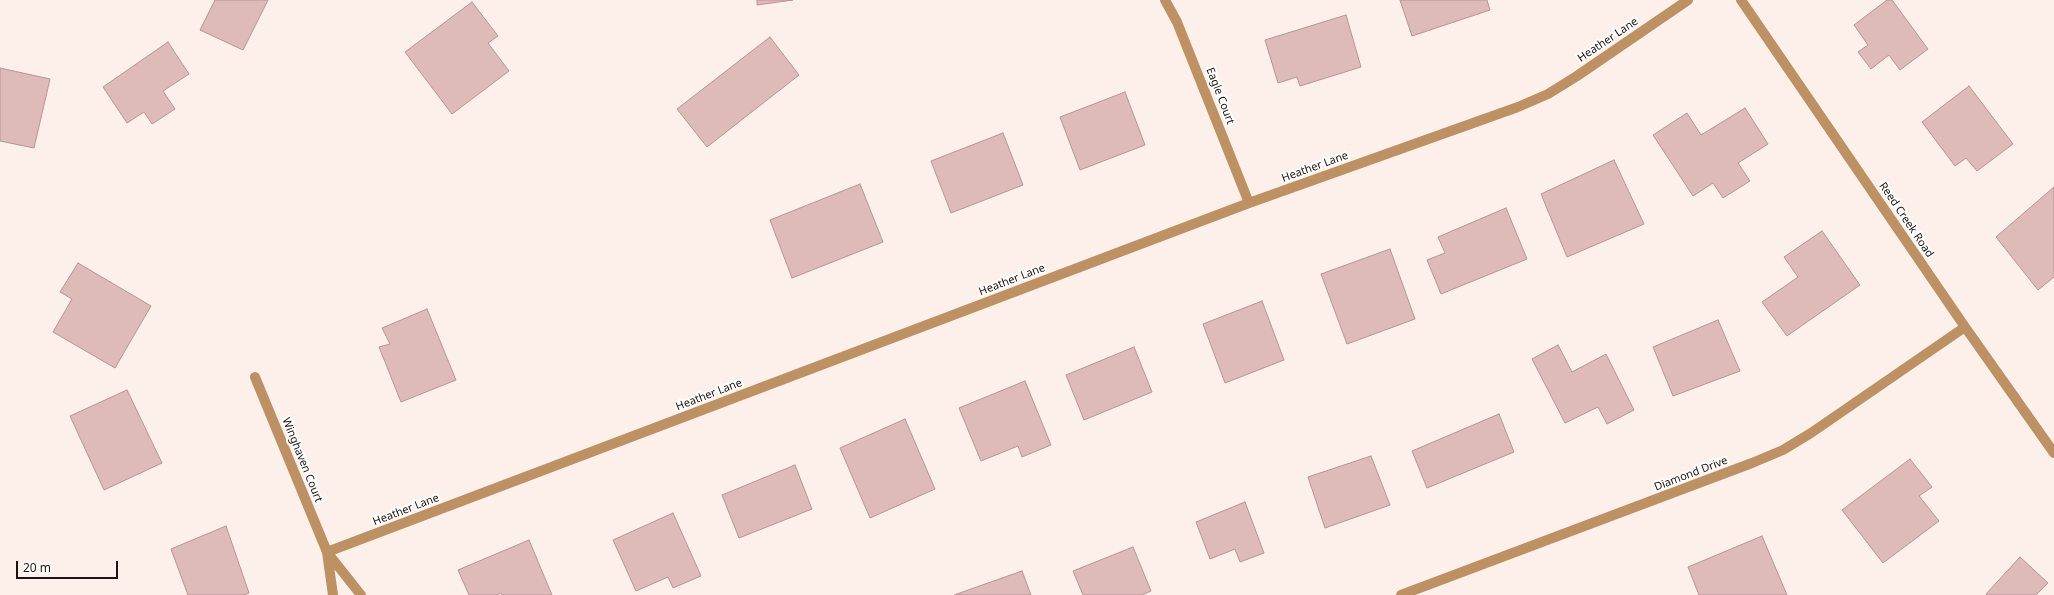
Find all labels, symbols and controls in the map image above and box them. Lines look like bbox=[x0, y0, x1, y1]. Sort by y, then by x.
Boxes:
street label: Heather Lane bbox=[1575, 15, 1641, 65]
street label: Eagle Court bbox=[1203, 66, 1237, 126]
street label: Heather Lane bbox=[1280, 149, 1350, 185]
street label: Reed Creek Road bbox=[1876, 180, 1936, 260]
street label: Heather Lane bbox=[977, 261, 1047, 299]
street label: Heather Lane bbox=[674, 376, 744, 414]
street label: Winghaven Court bbox=[279, 416, 325, 504]
street label: Diamond Drive bbox=[1652, 454, 1730, 494]
street label: Heather Lane bbox=[371, 491, 441, 529]
scale bar bbox=[18, 553, 120, 579]
text: 20 m bbox=[23, 559, 51, 576]

